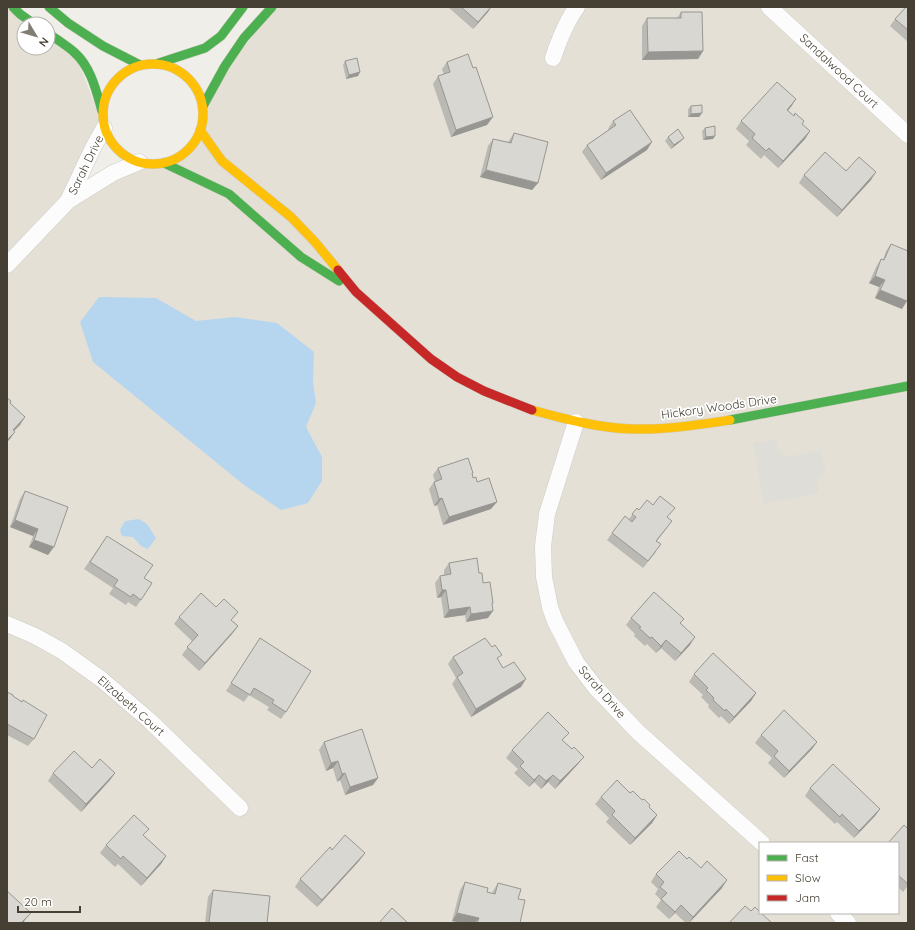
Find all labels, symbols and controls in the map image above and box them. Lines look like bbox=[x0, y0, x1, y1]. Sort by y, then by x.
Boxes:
north arrow bbox=[16, 16, 56, 56]
street label: Sandalwood Court bbox=[797, 30, 882, 111]
text: N bbox=[36, 35, 52, 50]
street label: Sarah Drive bbox=[65, 132, 107, 197]
street label: Hickory Woods Drive bbox=[660, 391, 778, 422]
street label: Sarah Drive bbox=[575, 662, 629, 721]
street label: Elizabeth Court bbox=[95, 672, 168, 739]
legend bbox=[759, 842, 899, 914]
text: Fast bbox=[795, 850, 819, 865]
text: Slow bbox=[795, 870, 821, 885]
scale bar bbox=[18, 888, 80, 914]
text: Jam bbox=[795, 890, 820, 905]
text: 20 m bbox=[24, 894, 52, 909]

